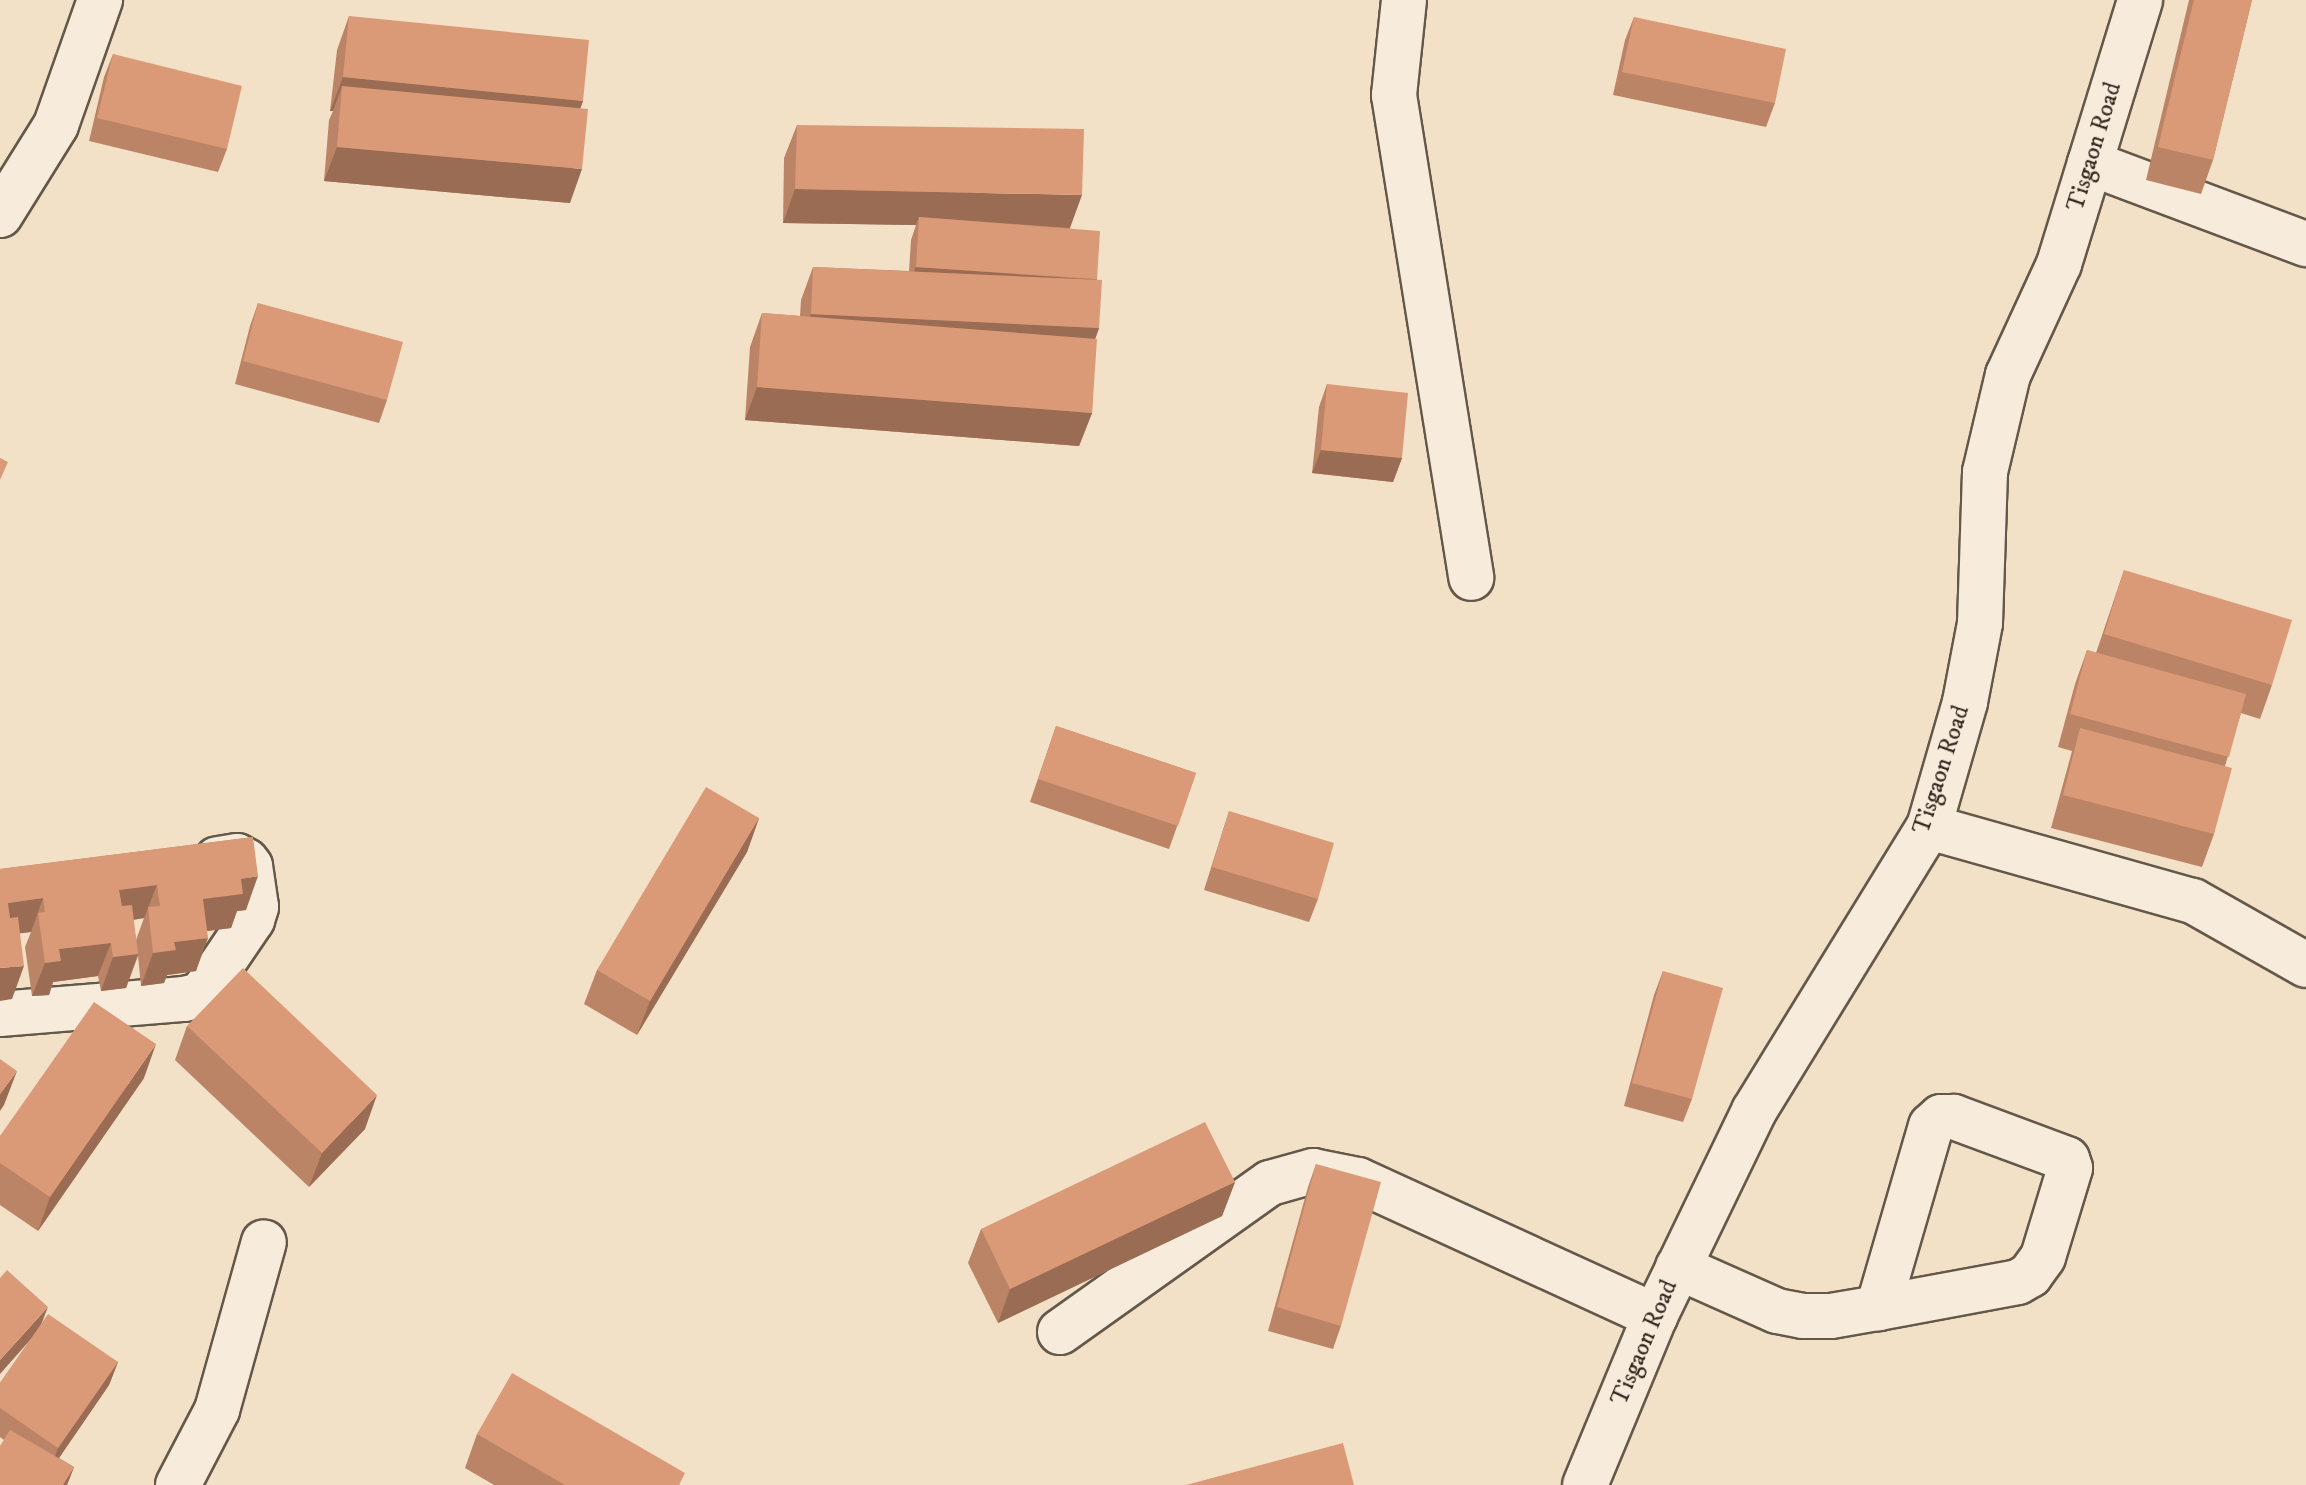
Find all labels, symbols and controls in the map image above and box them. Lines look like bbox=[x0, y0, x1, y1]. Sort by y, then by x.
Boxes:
street label: Tisgaon Road bbox=[2062, 79, 2128, 215]
street label: Tisgaon Road bbox=[1908, 702, 1976, 838]
street label: Tisgaon Road bbox=[1606, 1276, 1684, 1410]

